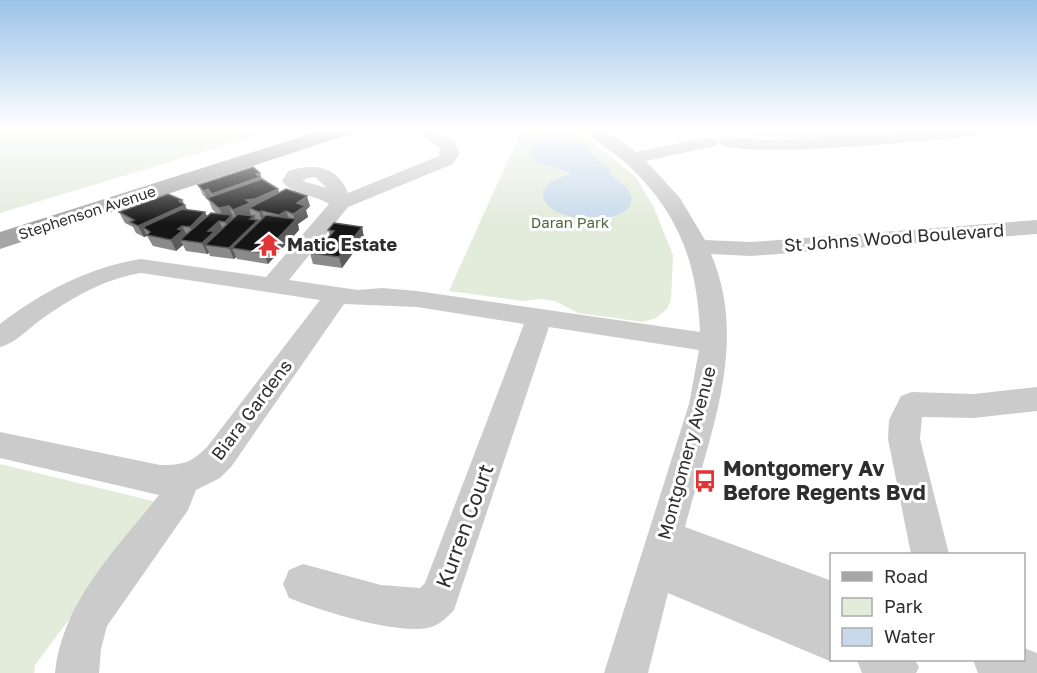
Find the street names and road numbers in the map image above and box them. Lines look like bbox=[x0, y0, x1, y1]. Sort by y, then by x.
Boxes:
street label: Stephenson Avenue bbox=[16, 181, 158, 243]
street label: St Johns Wood Boulevard bbox=[783, 218, 1005, 256]
street label: Biara Gardens bbox=[206, 355, 296, 464]
street label: Montgomery Avenue bbox=[652, 364, 720, 542]
street label: Kurren Court bbox=[430, 460, 498, 591]

